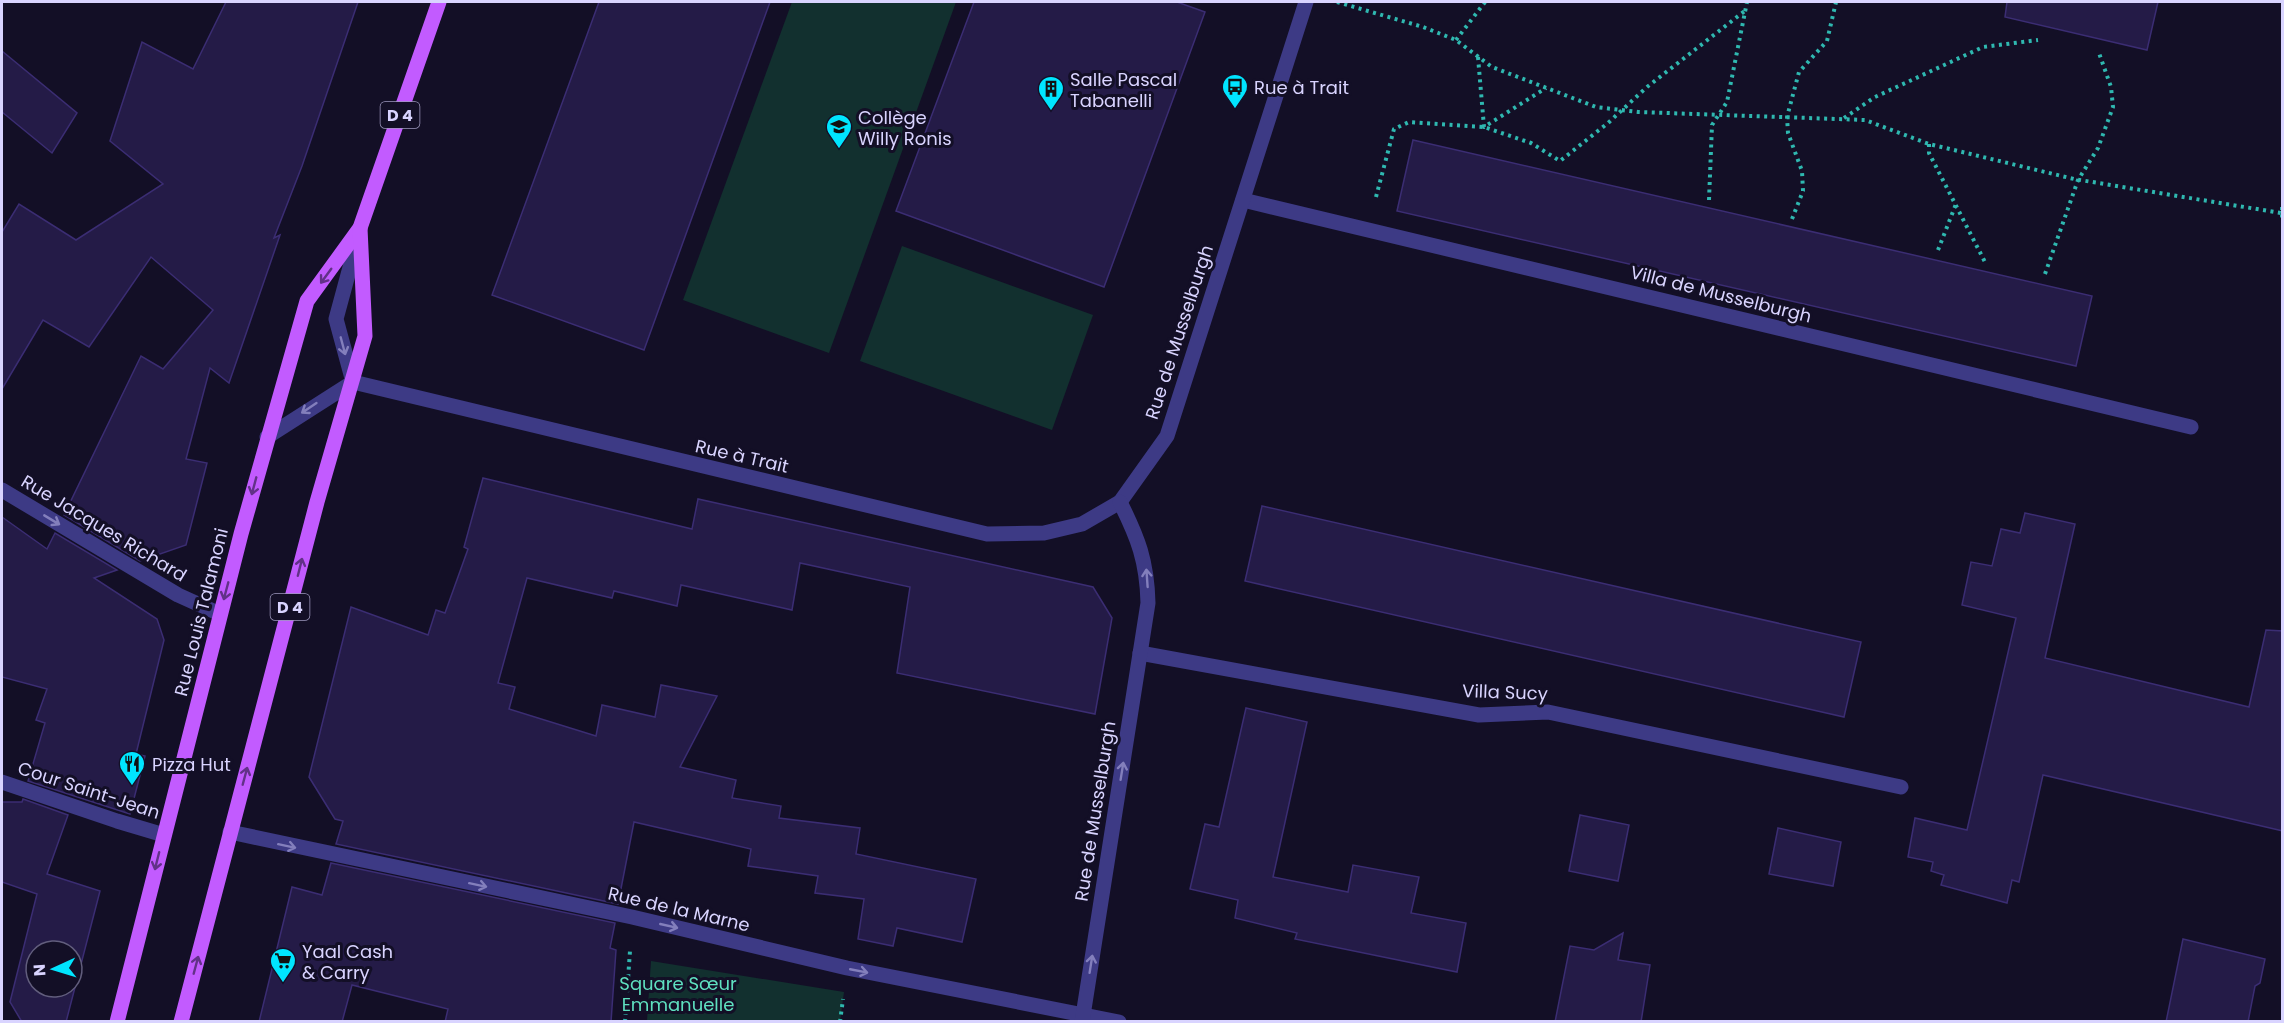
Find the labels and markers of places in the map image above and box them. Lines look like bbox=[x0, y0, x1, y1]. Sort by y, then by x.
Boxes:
place label: Salle Pascal Tabanelli bbox=[1070, 67, 1177, 113]
bus stop icon: Rue à Trait bbox=[1220, 72, 1250, 110]
building icon: Salle Pascal Tabanelli bbox=[1036, 74, 1066, 112]
place label: Rue à Trait bbox=[1254, 75, 1349, 100]
place label: Collège Willy Ronis bbox=[858, 105, 952, 151]
school or university icon: Collège Willy Ronis bbox=[824, 112, 854, 150]
restaurant icon: Pizza Hut bbox=[117, 749, 147, 787]
place label: Pizza Hut bbox=[152, 752, 231, 777]
place label: Yaal Cash & Carry bbox=[302, 939, 393, 985]
supermarket icon: Yaal Cash & Carry bbox=[268, 946, 298, 984]

